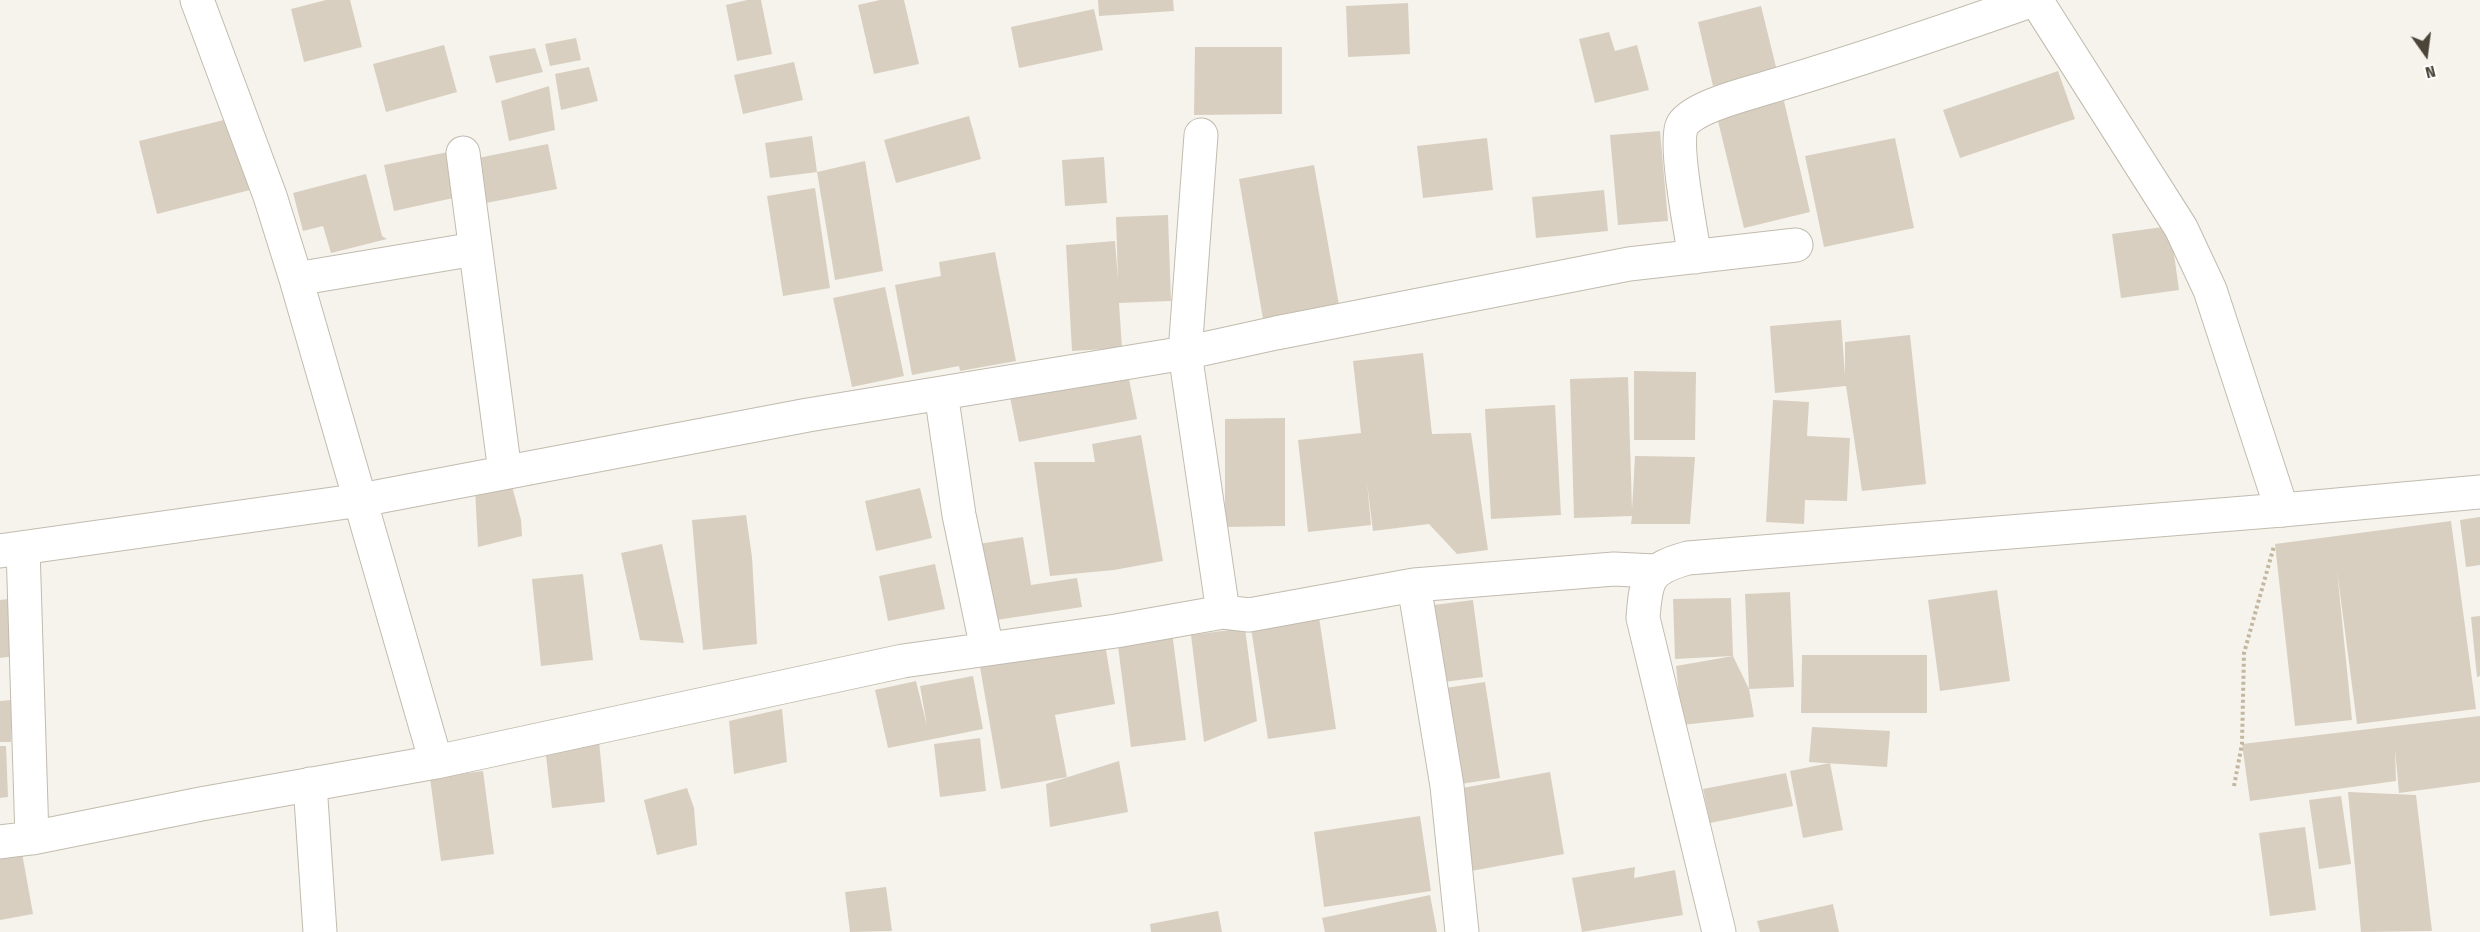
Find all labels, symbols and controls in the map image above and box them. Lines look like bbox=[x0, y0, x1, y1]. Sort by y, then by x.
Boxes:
north arrow bbox=[2396, 24, 2456, 84]
text: N bbox=[2424, 62, 2437, 82]

